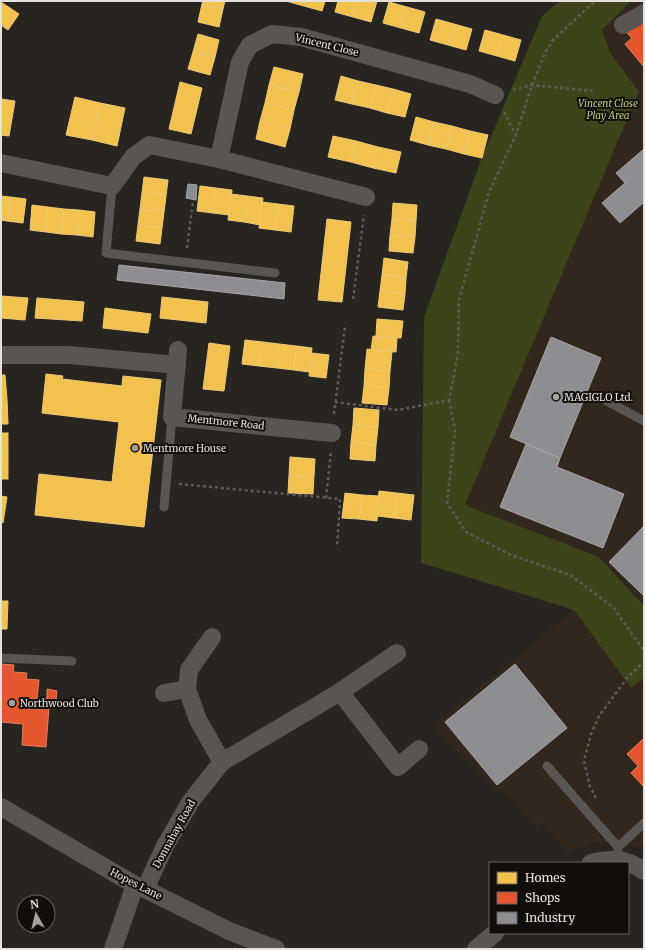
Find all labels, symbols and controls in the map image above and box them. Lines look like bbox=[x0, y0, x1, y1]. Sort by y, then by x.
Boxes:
street label: Vincent Close bbox=[293, 31, 360, 59]
park label: Vincent Close Play Area bbox=[578, 97, 638, 122]
place label: MAGIGLO Ltd. bbox=[564, 391, 633, 404]
marker: MAGIGLO Ltd. bbox=[551, 392, 561, 402]
street label: Mentmore Road bbox=[187, 411, 265, 433]
place label: Mentmore House bbox=[143, 442, 226, 455]
marker: Mentmore House bbox=[130, 443, 140, 453]
place label: Northwood Club bbox=[20, 697, 99, 710]
marker: Northwood Club bbox=[7, 698, 17, 708]
street label: Donnahay Road bbox=[150, 797, 198, 871]
legend bbox=[489, 862, 629, 934]
street label: Hopes Lane bbox=[108, 865, 164, 903]
text: Homes bbox=[525, 870, 566, 885]
text: Shops bbox=[525, 890, 560, 905]
north arrow bbox=[16, 894, 56, 934]
text: N bbox=[29, 897, 40, 912]
text: Industry bbox=[525, 910, 575, 925]

